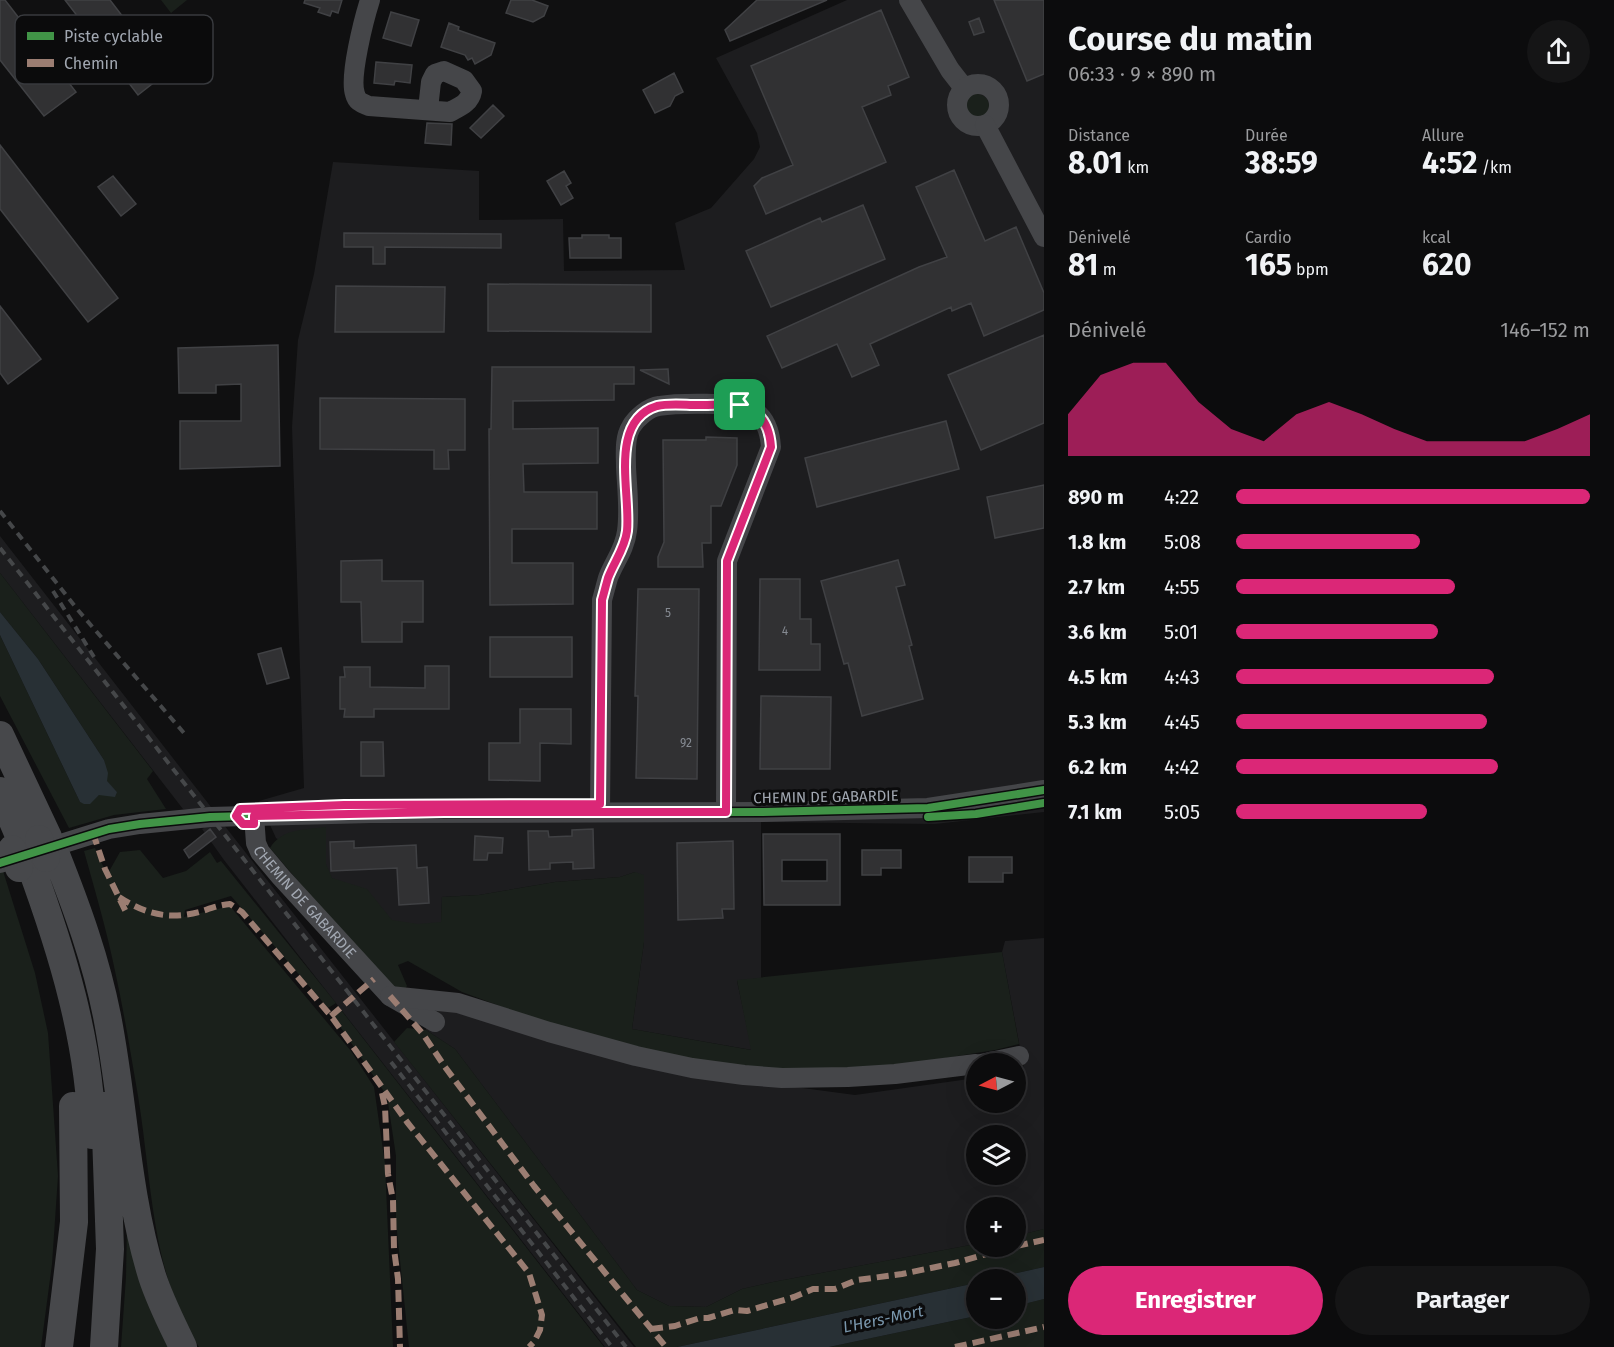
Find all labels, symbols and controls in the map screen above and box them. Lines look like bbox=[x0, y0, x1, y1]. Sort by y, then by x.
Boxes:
legend bbox=[15, 15, 213, 84]
text: Course du matin bbox=[1068, 19, 1313, 59]
button: share bbox=[1527, 20, 1590, 83]
text: Piste cyclable bbox=[64, 27, 163, 46]
text: Chemin bbox=[64, 54, 119, 73]
text: 06:33 · 9 × 890 m bbox=[1068, 62, 1216, 86]
text: Distance bbox=[1068, 126, 1130, 145]
text: Durée bbox=[1245, 126, 1288, 145]
text: Allure bbox=[1422, 126, 1464, 145]
text: 8.01 bbox=[1068, 145, 1123, 181]
text: 38:59 bbox=[1245, 145, 1318, 181]
text: 4:52 bbox=[1422, 145, 1478, 181]
text: km bbox=[1123, 158, 1149, 177]
text: /km bbox=[1478, 158, 1512, 177]
text: Dénivelé bbox=[1068, 228, 1131, 247]
text: Cardio bbox=[1245, 228, 1292, 247]
text: kcal bbox=[1422, 228, 1451, 247]
text: 81 bbox=[1068, 247, 1098, 283]
text: 165 bbox=[1245, 247, 1292, 283]
text: 620 bbox=[1422, 247, 1472, 283]
text: m bbox=[1098, 260, 1116, 279]
text: bpm bbox=[1292, 260, 1329, 279]
text: Dénivelé bbox=[1068, 318, 1146, 342]
text: 146–152 m bbox=[1500, 318, 1590, 342]
pin bbox=[714, 379, 765, 430]
icon: arrive bbox=[723, 388, 756, 421]
text: 890 m bbox=[1068, 485, 1124, 509]
text: 4:22 bbox=[1164, 485, 1199, 509]
text: 1.8 km bbox=[1068, 530, 1126, 554]
text: 5:08 bbox=[1164, 530, 1201, 554]
text: 2.7 km bbox=[1068, 575, 1125, 599]
text: 4:55 bbox=[1164, 575, 1199, 599]
house number: 5 bbox=[665, 606, 671, 620]
text: 3.6 km bbox=[1068, 620, 1127, 644]
text: 5:01 bbox=[1164, 620, 1198, 644]
house number: 4 bbox=[782, 624, 789, 638]
text: 4.5 km bbox=[1068, 665, 1128, 689]
text: 4:43 bbox=[1164, 665, 1200, 689]
text: 5.3 km bbox=[1068, 710, 1127, 734]
text: 4:45 bbox=[1164, 710, 1200, 734]
house number: 92 bbox=[680, 736, 692, 750]
text: 6.2 km bbox=[1068, 755, 1127, 779]
text: 4:42 bbox=[1164, 755, 1199, 779]
street label: CHEMIN DE GABARDIE bbox=[753, 787, 899, 807]
text: 7.1 km bbox=[1068, 800, 1122, 824]
text: 5:05 bbox=[1164, 800, 1200, 824]
street label: CHEMIN DE GABARDIE bbox=[249, 843, 360, 962]
north arrow bbox=[966, 1053, 1026, 1113]
map controls bbox=[966, 1053, 1026, 1329]
button: layers bbox=[966, 1125, 1026, 1185]
button: + bbox=[966, 1197, 1026, 1257]
button: Enregistrer bbox=[1068, 1266, 1323, 1335]
button: Partager bbox=[1335, 1266, 1590, 1335]
button: − bbox=[966, 1269, 1026, 1329]
water label: L'Hers-Mort bbox=[841, 1301, 925, 1337]

